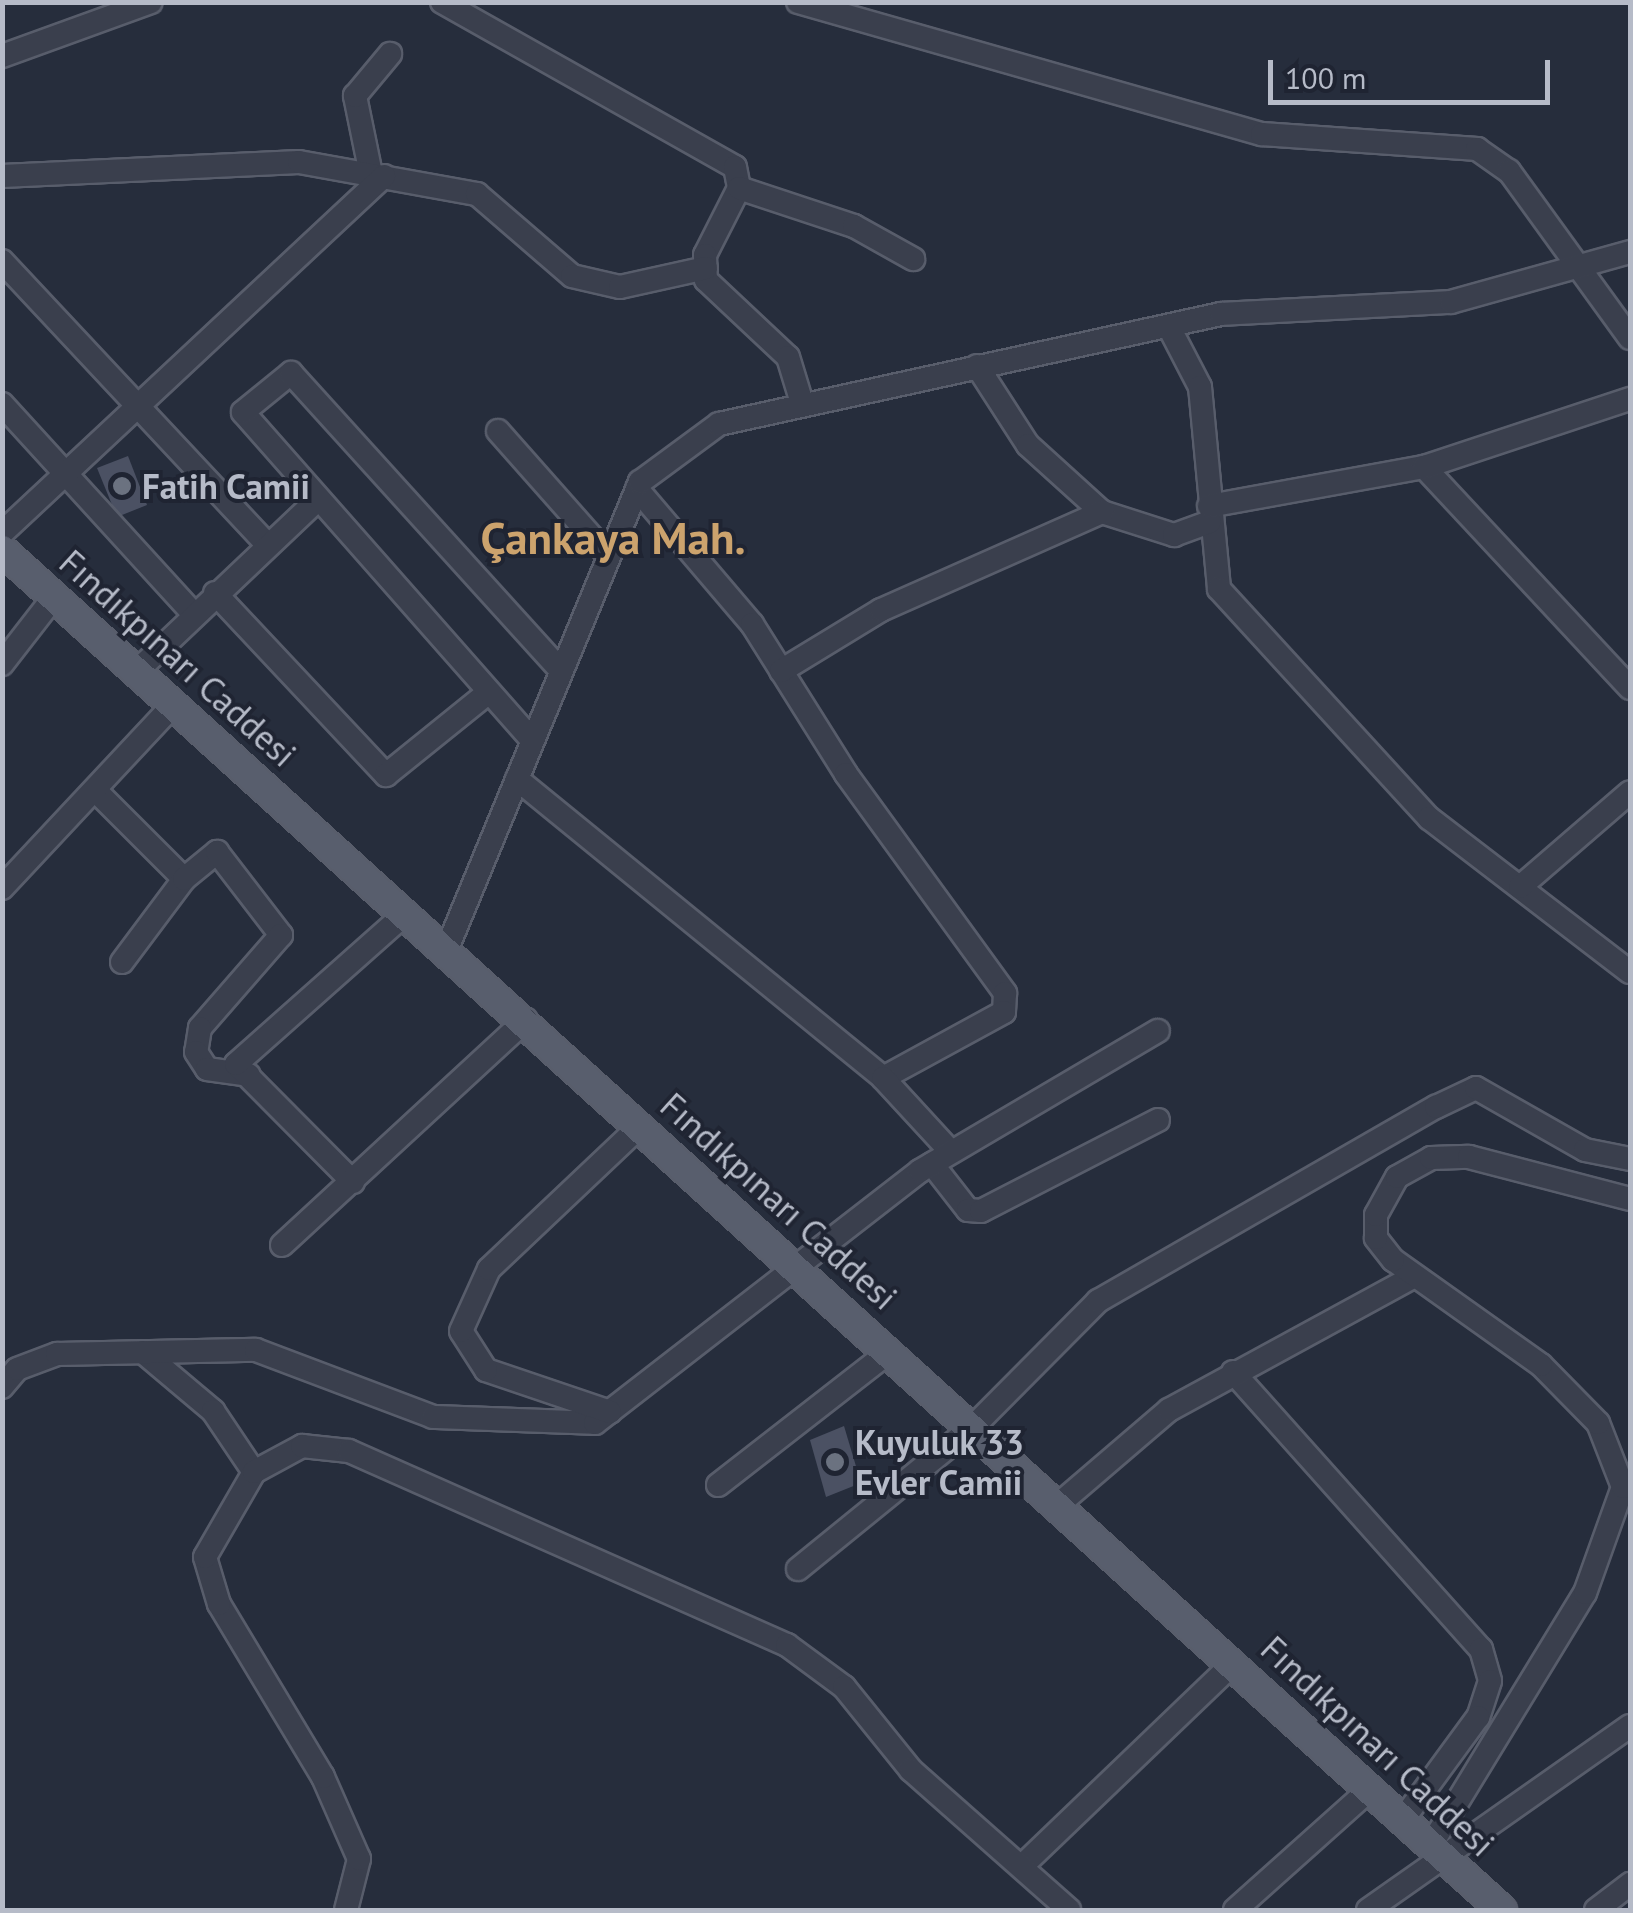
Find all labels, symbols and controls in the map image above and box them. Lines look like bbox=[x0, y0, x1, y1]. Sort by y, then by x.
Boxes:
scale bar bbox=[1273, 40, 1556, 102]
text: 100 m bbox=[1285, 58, 1366, 97]
place label: Fatih Camii bbox=[142, 465, 310, 507]
marker: Fatih Camii bbox=[111, 475, 133, 497]
district label: Çankaya Mah. bbox=[480, 511, 746, 565]
street label: Fındıkpınarı Caddesi bbox=[51, 541, 305, 775]
street label: Fındıkpınarı Caddesi bbox=[652, 1084, 906, 1318]
place label: Kuyuluk 33 Evler Camii bbox=[855, 1421, 1025, 1503]
marker: Kuyuluk 33 Evler Camii bbox=[824, 1451, 846, 1473]
street label: Fındıkpınarı Caddesi bbox=[1253, 1627, 1503, 1865]

